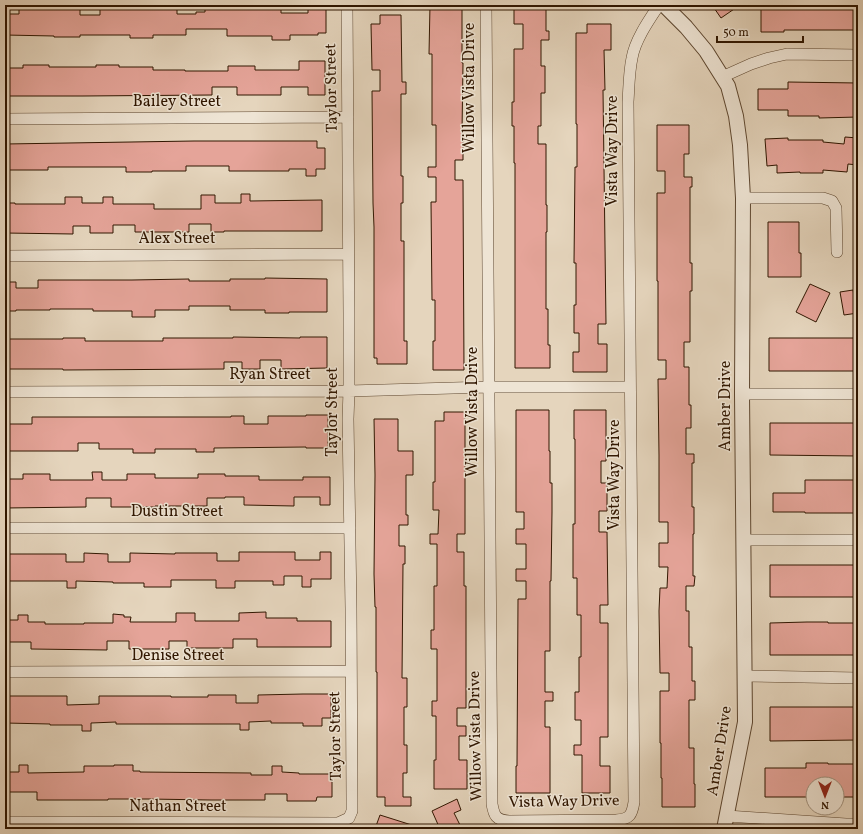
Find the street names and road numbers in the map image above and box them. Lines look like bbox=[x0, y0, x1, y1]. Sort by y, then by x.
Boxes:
street label: Willow Vista Drive bbox=[459, 23, 481, 153]
street label: Taylor Street bbox=[320, 43, 344, 133]
street label: Bailey Street bbox=[133, 91, 222, 113]
street label: Vista Way Drive bbox=[602, 95, 624, 207]
street label: Alex Street bbox=[138, 228, 216, 250]
street label: Willow Vista Drive bbox=[462, 347, 484, 477]
street label: Amber Drive bbox=[715, 361, 737, 451]
street label: Ryan Street bbox=[229, 364, 311, 386]
street label: Taylor Street bbox=[322, 367, 344, 457]
street label: Vista Way Drive bbox=[604, 419, 626, 531]
street label: Dustin Street bbox=[131, 501, 224, 523]
street label: Denise Street bbox=[131, 645, 225, 667]
street label: Willow Vista Drive bbox=[464, 671, 488, 801]
street label: Taylor Street bbox=[324, 691, 348, 781]
street label: Amber Drive bbox=[702, 704, 738, 798]
street label: Vista Way Drive bbox=[508, 790, 620, 814]
street label: Nathan Street bbox=[129, 796, 227, 818]

